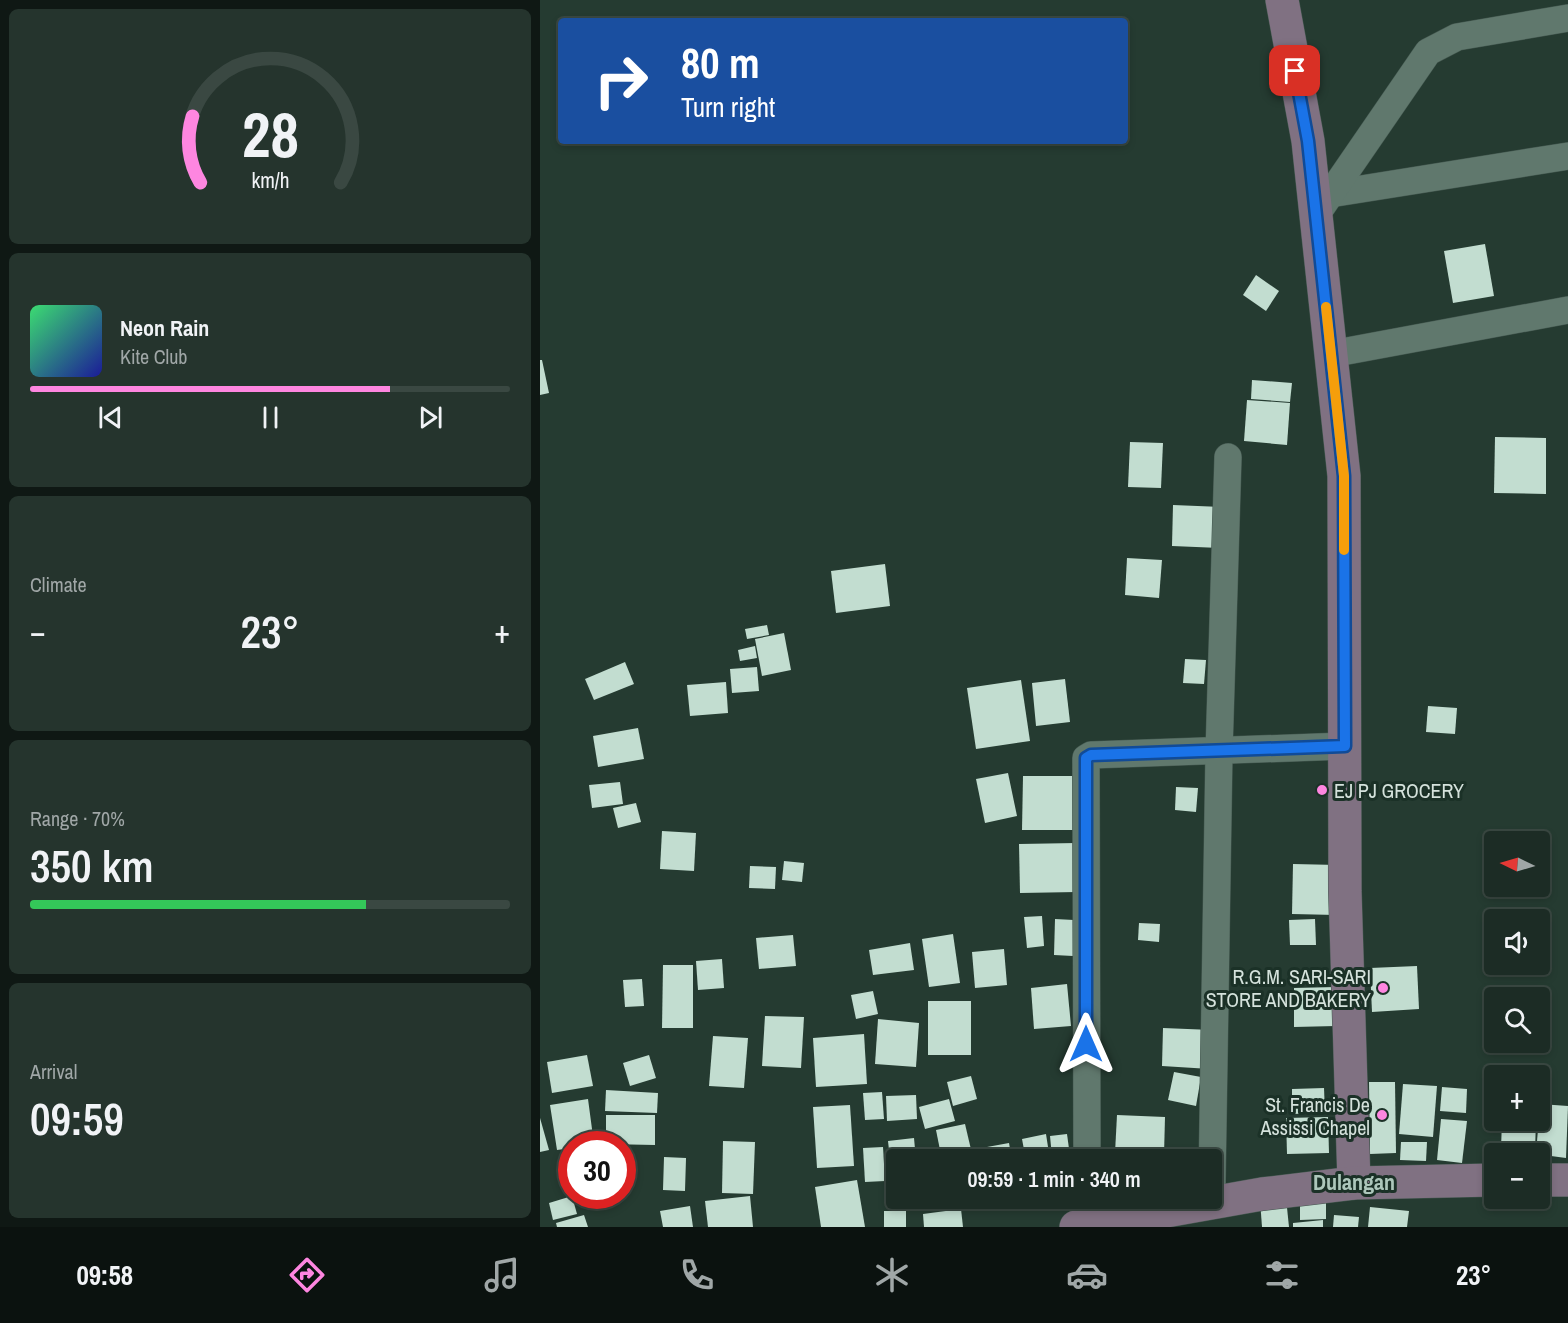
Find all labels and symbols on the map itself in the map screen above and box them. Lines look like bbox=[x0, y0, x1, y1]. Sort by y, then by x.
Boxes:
pin bbox=[1269, 45, 1320, 96]
place label: EJ PJ GROCERY bbox=[1334, 777, 1464, 804]
marker: EJ PJ GROCERY bbox=[1315, 783, 1329, 797]
north arrow bbox=[1484, 831, 1550, 897]
place label: R.G.M. SARI-SARI STORE AND BAKERY bbox=[1206, 963, 1371, 1013]
marker: R.G.M. SARI-SARI STORE AND BAKERY bbox=[1376, 981, 1390, 995]
position arrow bbox=[1054, 1012, 1118, 1076]
place label: St. Francis De Assissi Chapel bbox=[1260, 1091, 1370, 1141]
marker: St. Francis De Assissi Chapel bbox=[1375, 1108, 1389, 1122]
speed limit sign: 30 bbox=[558, 1131, 636, 1209]
district label: Dulangan bbox=[1313, 1167, 1395, 1197]

